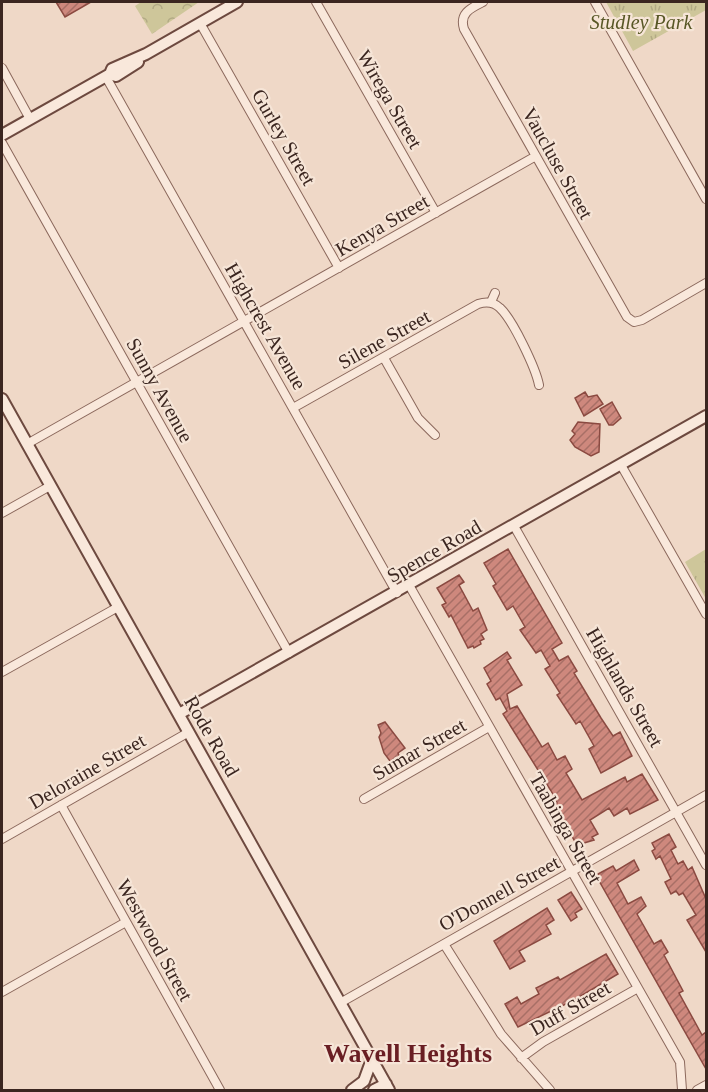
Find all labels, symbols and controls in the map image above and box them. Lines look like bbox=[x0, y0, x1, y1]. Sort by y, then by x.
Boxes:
park label: Studley Park bbox=[590, 11, 693, 34]
street label: Wirega Street bbox=[352, 46, 427, 153]
street label: Gurley Street bbox=[247, 85, 321, 190]
street label: Vaucluse Street bbox=[518, 104, 598, 223]
street label: Kenya Street bbox=[332, 189, 433, 261]
street label: Highcrest Avenue bbox=[220, 259, 311, 394]
street label: Silene Street bbox=[334, 305, 434, 373]
street label: Sunny Avenue bbox=[121, 334, 198, 447]
street label: Spence Road bbox=[383, 515, 485, 588]
street label: Highlands Street bbox=[581, 624, 668, 751]
street label: Rode Road bbox=[180, 692, 244, 780]
street label: Sumar Street bbox=[369, 713, 470, 784]
street label: Deloraine Street bbox=[25, 729, 149, 813]
street label: Taabinga Street bbox=[524, 769, 607, 888]
street label: O'Donnell Street bbox=[435, 851, 563, 935]
street label: Westwood Street bbox=[113, 875, 198, 1005]
street label: Duff Street bbox=[526, 976, 614, 1040]
district label: Wavell Heights bbox=[324, 1039, 492, 1068]

